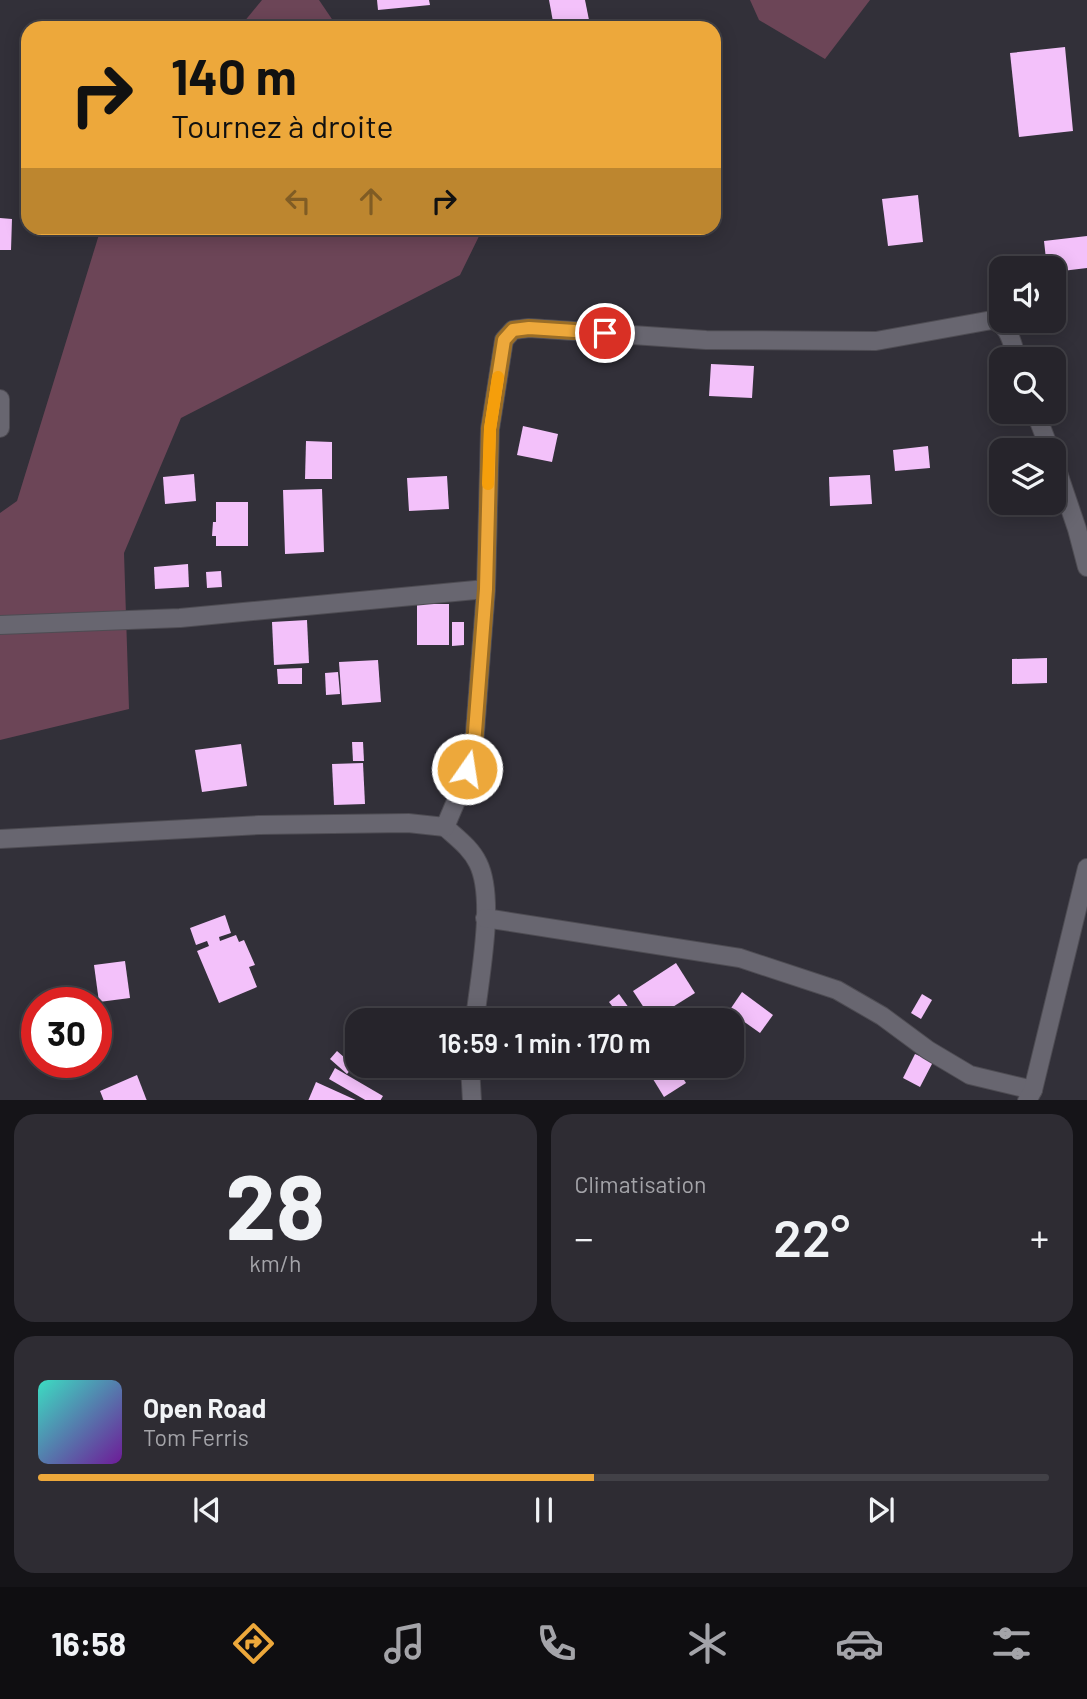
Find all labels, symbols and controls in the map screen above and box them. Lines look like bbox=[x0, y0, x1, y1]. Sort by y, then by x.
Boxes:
text: 140 m bbox=[171, 46, 297, 105]
icon: right bbox=[56, 49, 147, 140]
text: Tournez à droite bbox=[171, 106, 393, 144]
icon: left bbox=[279, 182, 317, 220]
icon: ahead bbox=[352, 182, 390, 220]
icon: right bbox=[425, 182, 463, 220]
map controls bbox=[989, 256, 1066, 515]
button: sound bbox=[989, 256, 1066, 333]
pin bbox=[575, 303, 635, 363]
icon: arrive bbox=[586, 314, 624, 352]
button: search bbox=[989, 347, 1066, 424]
button: layers bbox=[989, 438, 1066, 515]
position arrow bbox=[430, 732, 504, 806]
speed limit sign: 30 bbox=[21, 987, 112, 1078]
text: 16:59 · 1 min · 170 m bbox=[438, 1027, 651, 1058]
text: 28 bbox=[225, 1149, 325, 1258]
text: Climatisation bbox=[575, 1170, 706, 1198]
text: 22° bbox=[773, 1205, 850, 1267]
text: − bbox=[575, 1214, 594, 1260]
text: + bbox=[1030, 1214, 1049, 1260]
text: km/h bbox=[249, 1249, 301, 1277]
text: Open Road bbox=[143, 1392, 266, 1423]
text: Tom Ferris bbox=[143, 1423, 249, 1451]
icon: previous bbox=[188, 1491, 226, 1529]
icon: pause bbox=[525, 1491, 563, 1529]
icon: next bbox=[862, 1491, 900, 1529]
icon: directions bbox=[229, 1619, 278, 1668]
icon: music bbox=[380, 1619, 429, 1668]
icon: phone bbox=[532, 1619, 581, 1668]
icon: climate bbox=[683, 1619, 732, 1668]
icon: car bbox=[835, 1619, 884, 1668]
icon: filters bbox=[987, 1619, 1036, 1668]
text: 16:58 bbox=[51, 1624, 126, 1662]

